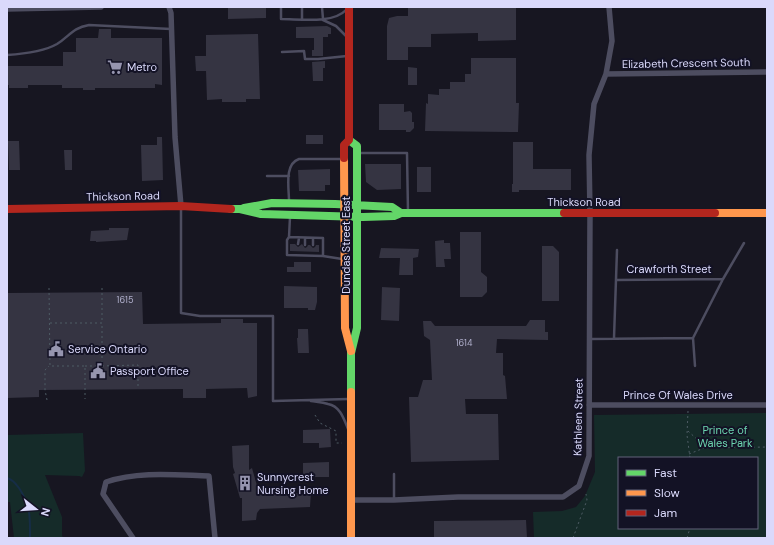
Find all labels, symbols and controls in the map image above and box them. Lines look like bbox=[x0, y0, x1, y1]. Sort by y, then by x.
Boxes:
street label: Elizabeth Crescent South bbox=[622, 55, 750, 71]
supermarket icon: Metro bbox=[106, 58, 124, 76]
place label: Metro bbox=[127, 60, 157, 74]
street label: Thickson Road bbox=[86, 188, 160, 204]
street label: Thickson Road bbox=[547, 195, 621, 209]
street label: Dundas Street East bbox=[339, 196, 353, 294]
street label: Crawforth Street bbox=[626, 262, 712, 276]
house number: 1615 bbox=[117, 294, 133, 306]
house number: 1614 bbox=[456, 337, 473, 349]
public building icon: Service Ontario bbox=[47, 340, 65, 358]
place label: Service Ontario bbox=[68, 342, 147, 356]
public building icon: Passport Office bbox=[89, 362, 107, 380]
place label: Passport Office bbox=[110, 364, 189, 378]
street label: Kathleen Street bbox=[570, 378, 586, 456]
street label: Prince Of Wales Drive bbox=[623, 388, 733, 402]
park label: Prince of Wales Park bbox=[698, 423, 753, 450]
legend bbox=[618, 457, 758, 529]
text: Fast bbox=[654, 465, 677, 481]
place label: Sunnycrest Nursing Home bbox=[257, 470, 329, 497]
building icon: Sunnycrest Nursing Home bbox=[236, 474, 254, 492]
text: Slow bbox=[654, 485, 680, 501]
north arrow bbox=[16, 489, 56, 529]
text: Jam bbox=[654, 505, 677, 521]
text: N bbox=[38, 506, 53, 518]

